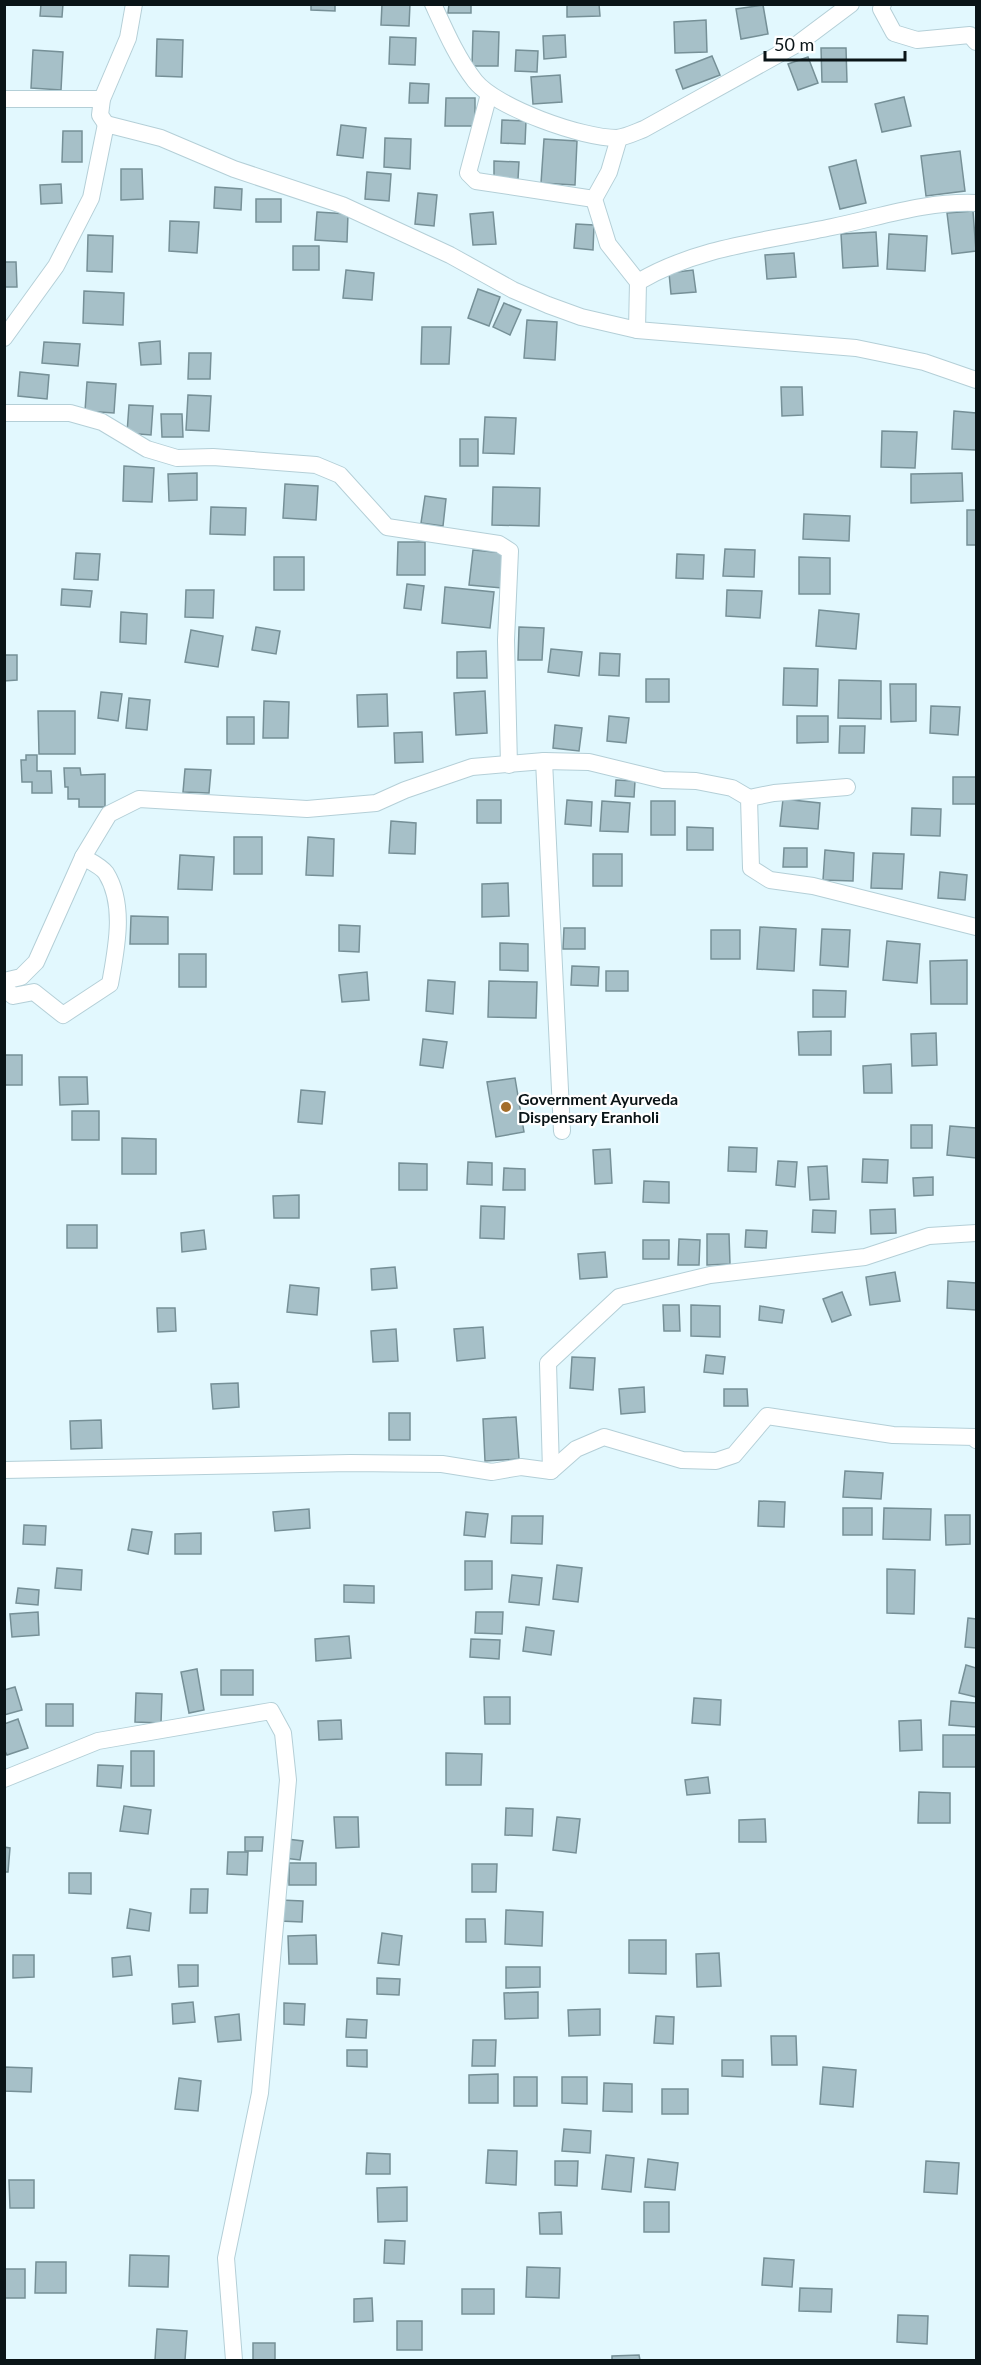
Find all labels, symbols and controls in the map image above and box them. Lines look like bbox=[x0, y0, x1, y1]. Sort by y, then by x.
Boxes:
scale bar bbox=[765, 24, 904, 62]
text: 50 m bbox=[774, 33, 814, 55]
place label: Government Ayurveda Dispensary Eranholi bbox=[518, 1089, 678, 1126]
marker: Government Ayurveda Dispensary Eranholi bbox=[499, 1100, 513, 1114]

